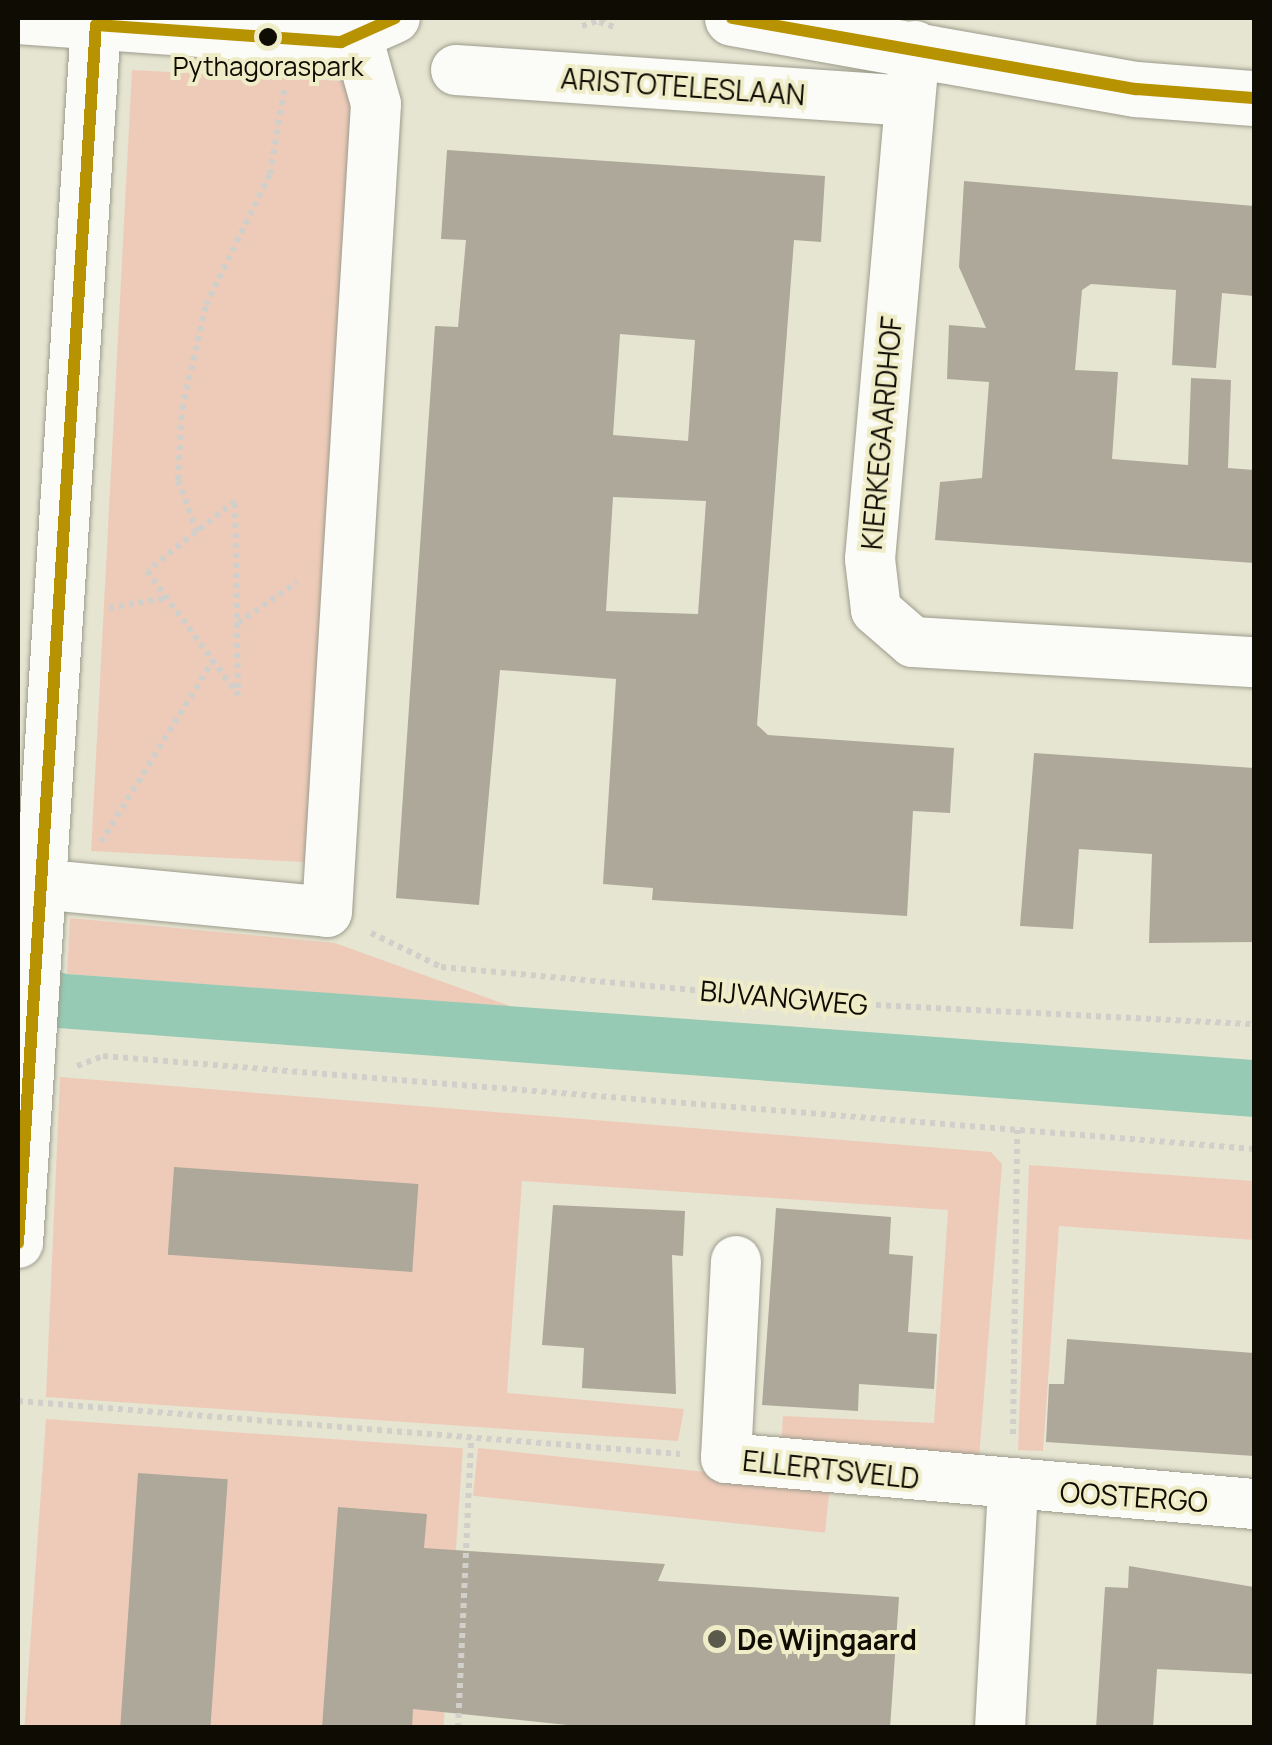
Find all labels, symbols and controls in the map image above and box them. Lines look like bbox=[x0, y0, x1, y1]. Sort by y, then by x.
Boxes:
marker: Pythagoraspark bbox=[258, 27, 278, 47]
place label: Pythagoraspark bbox=[173, 51, 363, 83]
street label: ARISTOTELESLAAN bbox=[560, 61, 806, 111]
street label: KIERKEGAARDHOF bbox=[854, 315, 908, 551]
street label: BIJVANGWEG bbox=[699, 973, 869, 1021]
street label: ELLERTSVELD bbox=[741, 1443, 921, 1495]
street label: OOSTERGO bbox=[1059, 1474, 1209, 1518]
place label: De Wijngaard bbox=[737, 1622, 917, 1656]
marker: De Wijngaard bbox=[706, 1628, 728, 1650]

